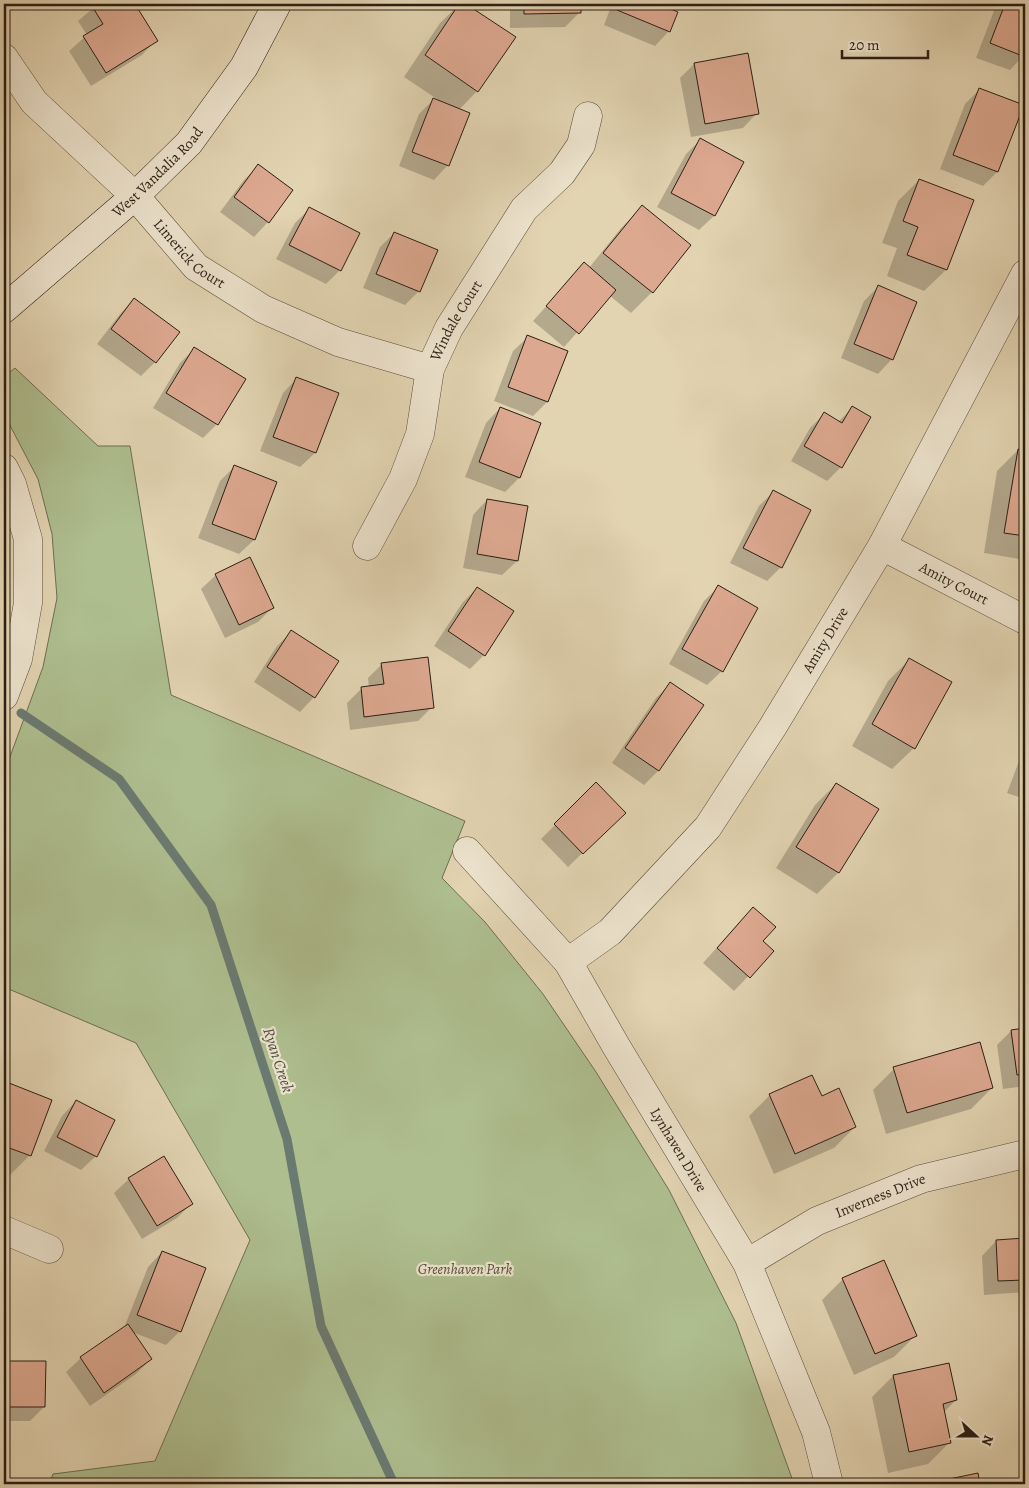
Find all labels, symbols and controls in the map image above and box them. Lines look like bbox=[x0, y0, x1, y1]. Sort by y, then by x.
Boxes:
scale bar bbox=[842, 28, 928, 60]
text: 20 m bbox=[849, 35, 880, 55]
street label: West Vandalia Road bbox=[107, 122, 208, 222]
street label: Limerick Court bbox=[149, 215, 229, 293]
street label: Windale Court bbox=[425, 276, 487, 365]
street label: Amity Court bbox=[915, 557, 992, 609]
street label: Amity Drive bbox=[797, 603, 853, 677]
water label: Ryan Creek bbox=[257, 1025, 299, 1095]
street label: Lynhaven Drive bbox=[645, 1104, 712, 1196]
street label: Inverness Drive bbox=[832, 1168, 928, 1223]
park label: Greenhaven Park bbox=[418, 1259, 512, 1279]
north arrow bbox=[952, 1410, 1002, 1460]
text: N bbox=[977, 1432, 998, 1449]

